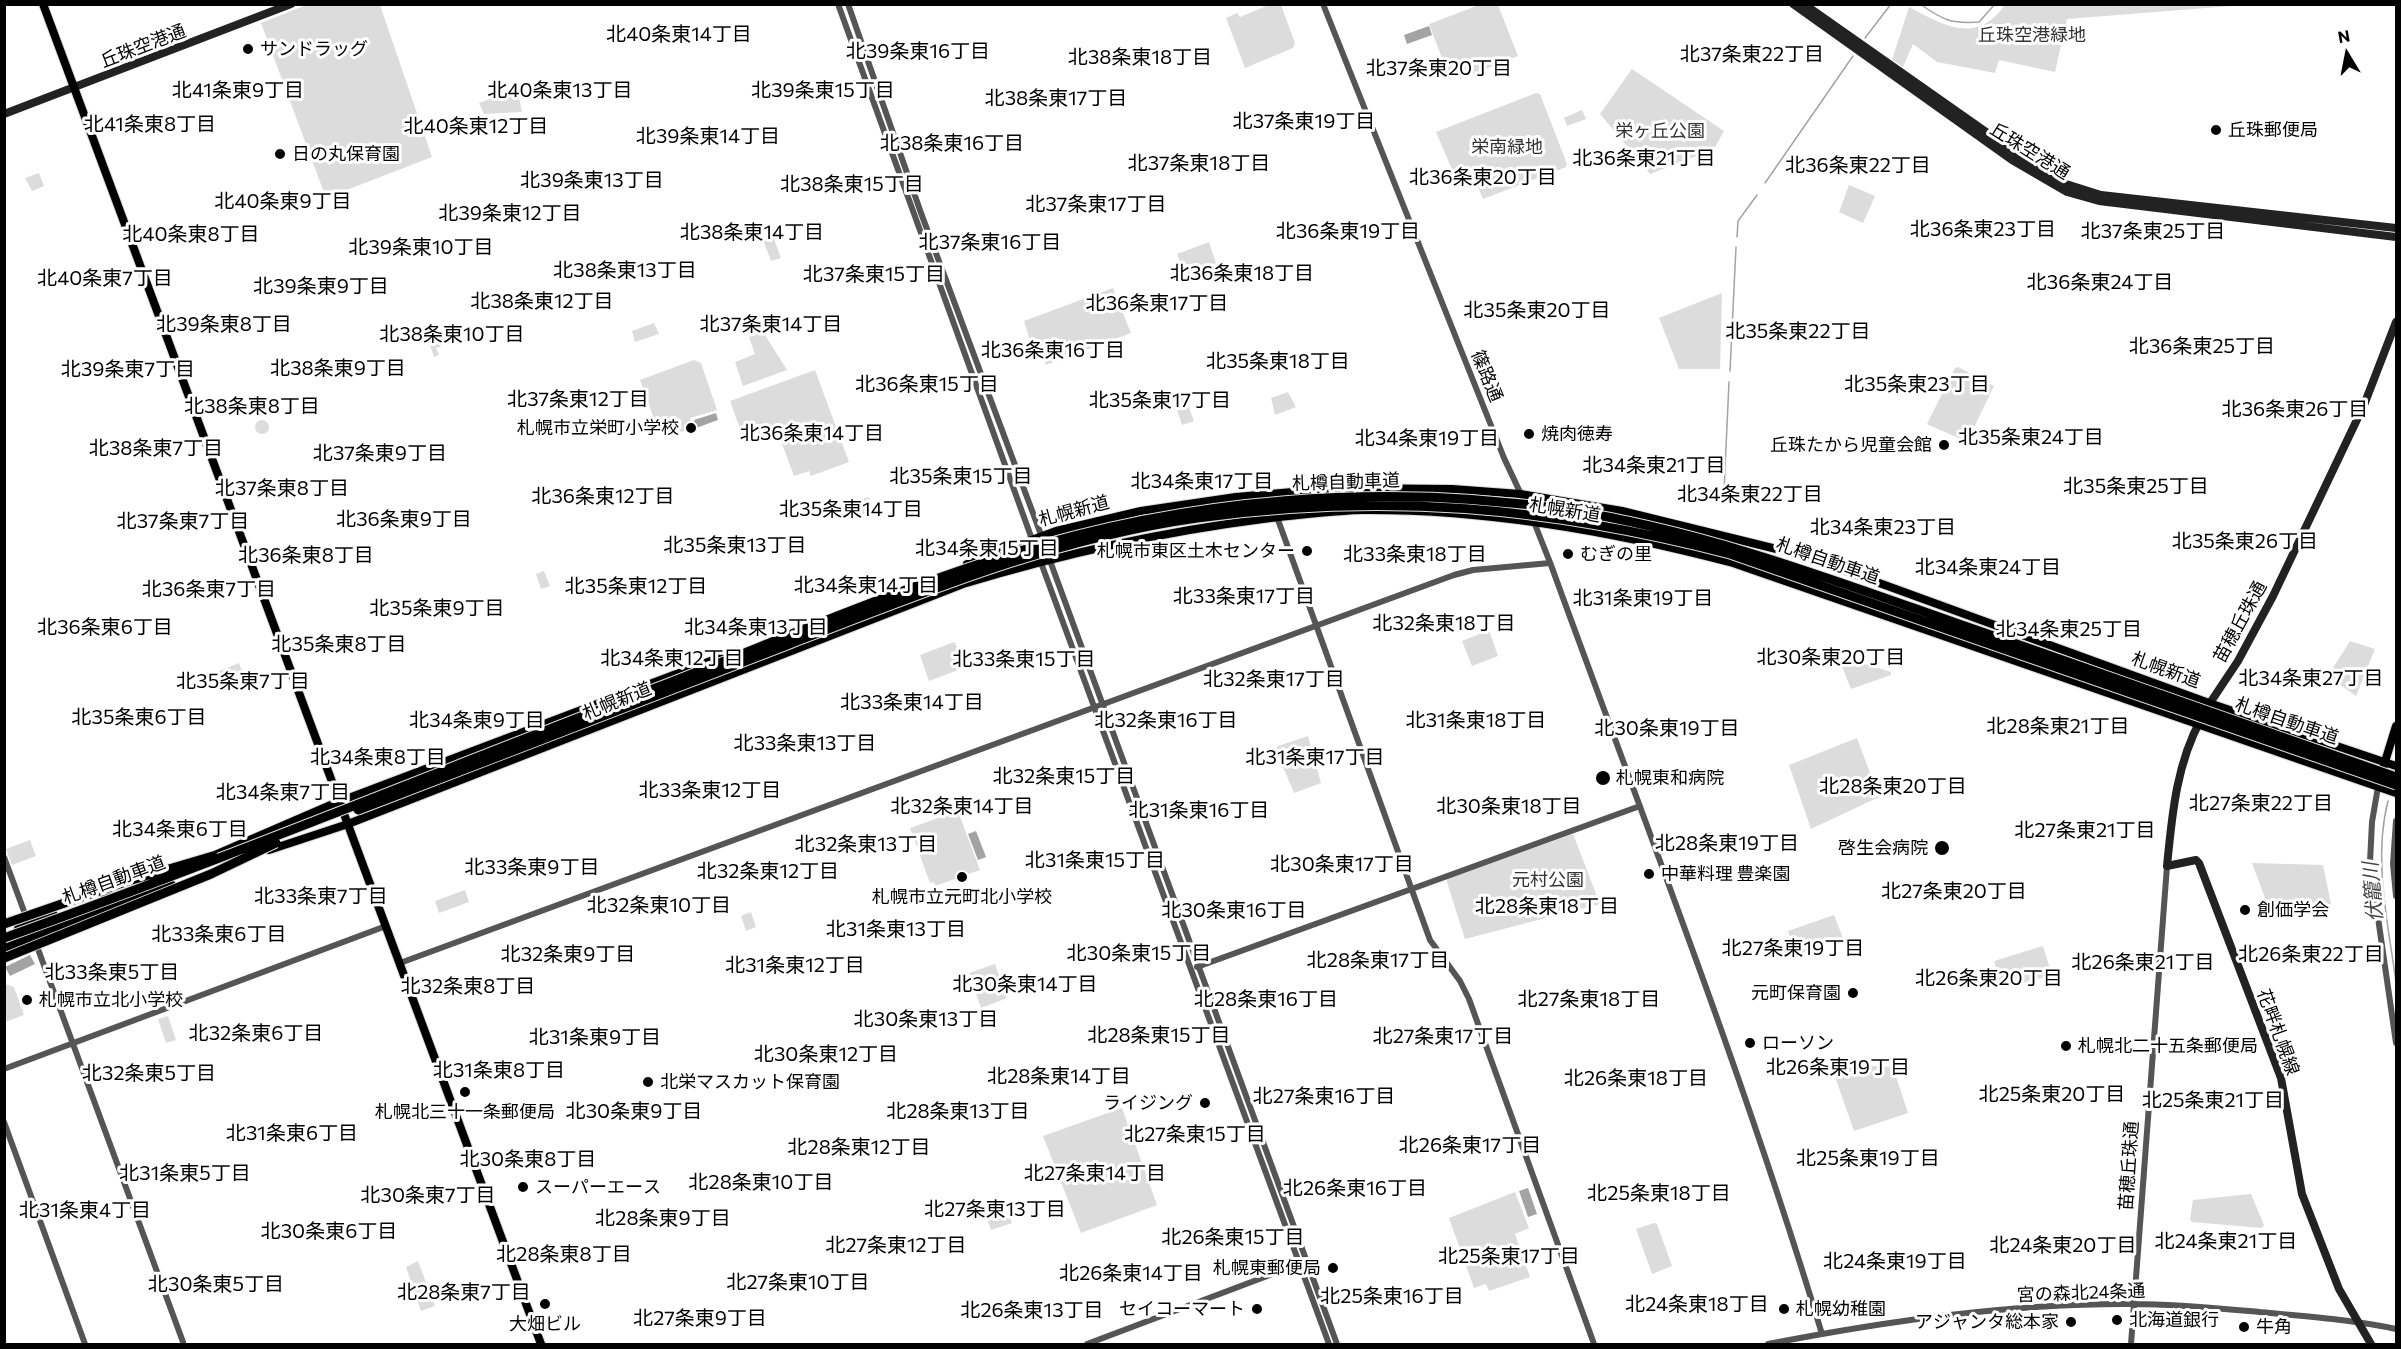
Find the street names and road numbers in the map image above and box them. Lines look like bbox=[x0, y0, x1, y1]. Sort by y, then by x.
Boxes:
street label: 丘珠空港通 bbox=[97, 20, 189, 72]
street label: 丘珠空港通 bbox=[1986, 118, 2074, 184]
street label: 篠路通 bbox=[1467, 347, 1507, 405]
street label: 札樽自動車道 bbox=[1292, 469, 1400, 495]
street label: 札幌新道 bbox=[1036, 491, 1112, 531]
street label: 札幌新道 bbox=[1528, 494, 1602, 526]
street label: 札樽自動車道 bbox=[1773, 533, 1883, 589]
street label: 苗穂丘珠通 bbox=[2209, 577, 2271, 667]
street label: 札幌新道 bbox=[2128, 648, 2204, 692]
street label: 札幌新道 bbox=[580, 678, 654, 724]
street label: 札樽自動車道 bbox=[2232, 693, 2342, 749]
street label: 札樽自動車道 bbox=[60, 851, 168, 909]
street label: 花畔札幌線 bbox=[2252, 986, 2304, 1078]
street label: 苗穂丘珠通 bbox=[2115, 1120, 2143, 1212]
street label: 宮の森北24条通 bbox=[2016, 1280, 2146, 1306]

